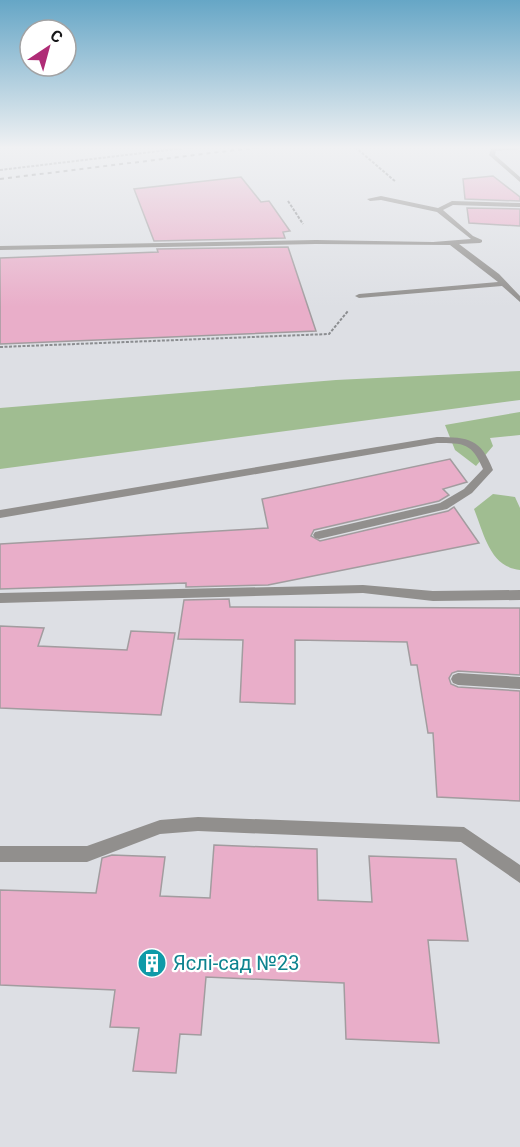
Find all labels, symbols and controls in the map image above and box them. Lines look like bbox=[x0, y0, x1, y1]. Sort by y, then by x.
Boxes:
north arrow bbox=[18, 18, 78, 78]
text: С bbox=[47, 26, 66, 47]
building icon: Яслі-сад №23 bbox=[136, 947, 168, 979]
place label: Яслі-сад №23 bbox=[173, 951, 300, 975]

